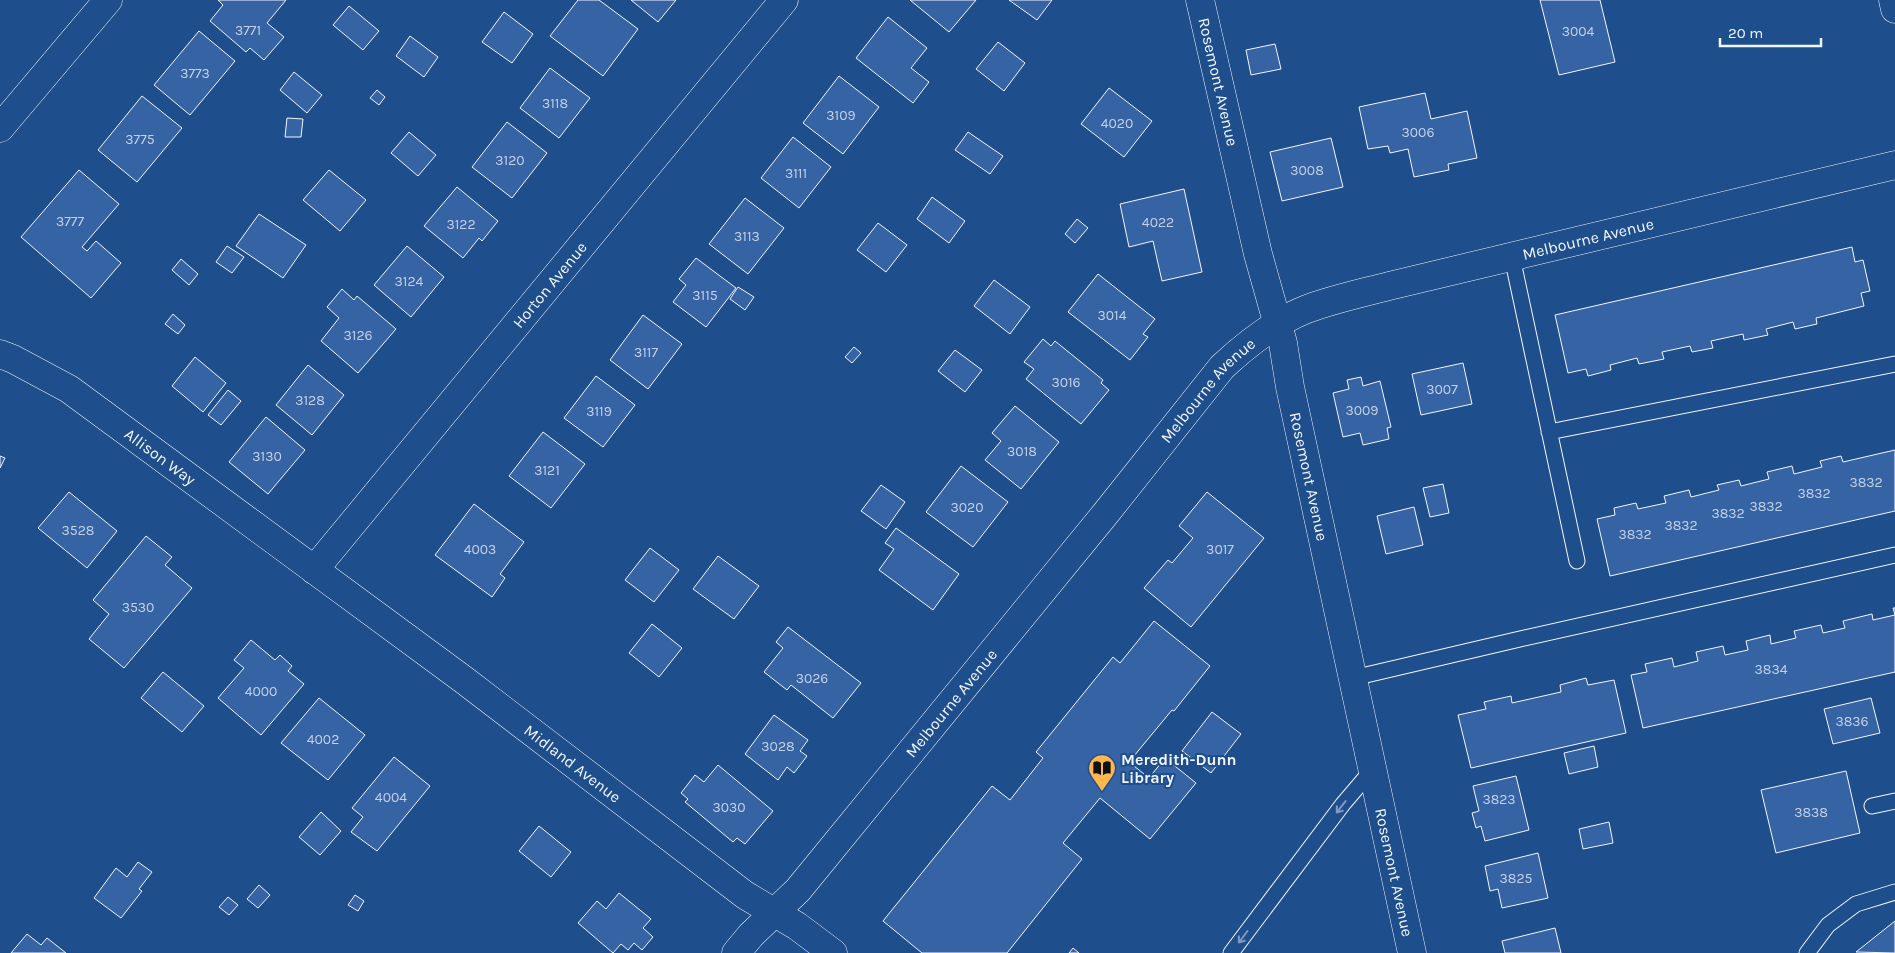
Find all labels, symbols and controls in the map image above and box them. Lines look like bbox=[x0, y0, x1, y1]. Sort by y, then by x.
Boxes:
scale bar bbox=[1720, 15, 1821, 47]
street label: Rosemont Avenue bbox=[1195, 16, 1243, 148]
house number: 3771 bbox=[235, 22, 261, 39]
house number: 3004 bbox=[1562, 23, 1595, 40]
text: 20 m bbox=[1728, 24, 1763, 42]
house number: 3773 bbox=[180, 65, 210, 82]
house number: 3118 bbox=[542, 95, 568, 112]
house number: 3109 bbox=[826, 107, 856, 124]
house number: 4020 bbox=[1101, 115, 1133, 132]
house number: 3006 bbox=[1402, 124, 1434, 141]
house number: 3775 bbox=[125, 131, 155, 148]
house number: 3120 bbox=[495, 152, 525, 169]
house number: 3008 bbox=[1290, 162, 1324, 179]
house number: 3111 bbox=[785, 165, 807, 182]
house number: 3777 bbox=[56, 213, 84, 230]
house number: 4022 bbox=[1142, 214, 1174, 231]
street label: Melbourne Avenue bbox=[1520, 214, 1655, 263]
house number: 3122 bbox=[446, 216, 476, 233]
house number: 3113 bbox=[734, 228, 760, 245]
street label: Horton Avenue bbox=[508, 238, 590, 332]
house number: 3124 bbox=[395, 273, 424, 290]
house number: 3115 bbox=[692, 287, 718, 304]
house number: 3014 bbox=[1097, 307, 1127, 324]
house number: 3126 bbox=[343, 327, 373, 344]
street label: Melbourne Avenue bbox=[1156, 333, 1259, 446]
house number: 3117 bbox=[634, 344, 658, 361]
house number: 3016 bbox=[1051, 374, 1081, 391]
house number: 3007 bbox=[1426, 381, 1458, 398]
house number: 3128 bbox=[295, 392, 325, 409]
house number: 3009 bbox=[1345, 402, 1379, 419]
house number: 3119 bbox=[586, 403, 612, 420]
street label: Rosemont Avenue bbox=[1286, 410, 1332, 542]
street label: Allison Way bbox=[121, 424, 200, 489]
house number: 3018 bbox=[1007, 443, 1037, 460]
house number: 3130 bbox=[252, 448, 282, 465]
house number: 3121 bbox=[534, 462, 560, 479]
house number: 3832 bbox=[1849, 474, 1883, 491]
house number: 3832 bbox=[1797, 485, 1831, 502]
house number: 3832 bbox=[1749, 498, 1783, 515]
house number: 3020 bbox=[951, 499, 984, 516]
house number: 3832 bbox=[1711, 505, 1745, 522]
house number: 3832 bbox=[1664, 517, 1698, 534]
house number: 3528 bbox=[62, 522, 94, 539]
house number: 3832 bbox=[1618, 526, 1652, 543]
house number: 4003 bbox=[464, 541, 496, 558]
house number: 3017 bbox=[1206, 541, 1234, 558]
house number: 3530 bbox=[122, 599, 154, 616]
street label: Melbourne Avenue bbox=[901, 645, 1001, 761]
house number: 3834 bbox=[1755, 661, 1788, 678]
house number: 3026 bbox=[796, 670, 828, 687]
house number: 4000 bbox=[245, 683, 277, 700]
house number: 3836 bbox=[1835, 713, 1869, 730]
street label: Midland Avenue bbox=[521, 720, 625, 806]
house number: 4002 bbox=[307, 731, 339, 748]
house number: 3028 bbox=[761, 738, 795, 755]
place label: Meredith-Dunn Library bbox=[1121, 750, 1237, 787]
library icon: Meredith-Dunn Library bbox=[1087, 753, 1117, 792]
house number: 4004 bbox=[375, 789, 407, 806]
house number: 3823 bbox=[1482, 791, 1516, 808]
house number: 3030 bbox=[712, 799, 746, 816]
one-way arrow bbox=[1336, 801, 1347, 814]
house number: 3838 bbox=[1794, 804, 1828, 821]
street label: Rosemont Avenue bbox=[1372, 806, 1418, 938]
house number: 3825 bbox=[1500, 870, 1533, 887]
one-way arrow bbox=[1238, 930, 1248, 944]

